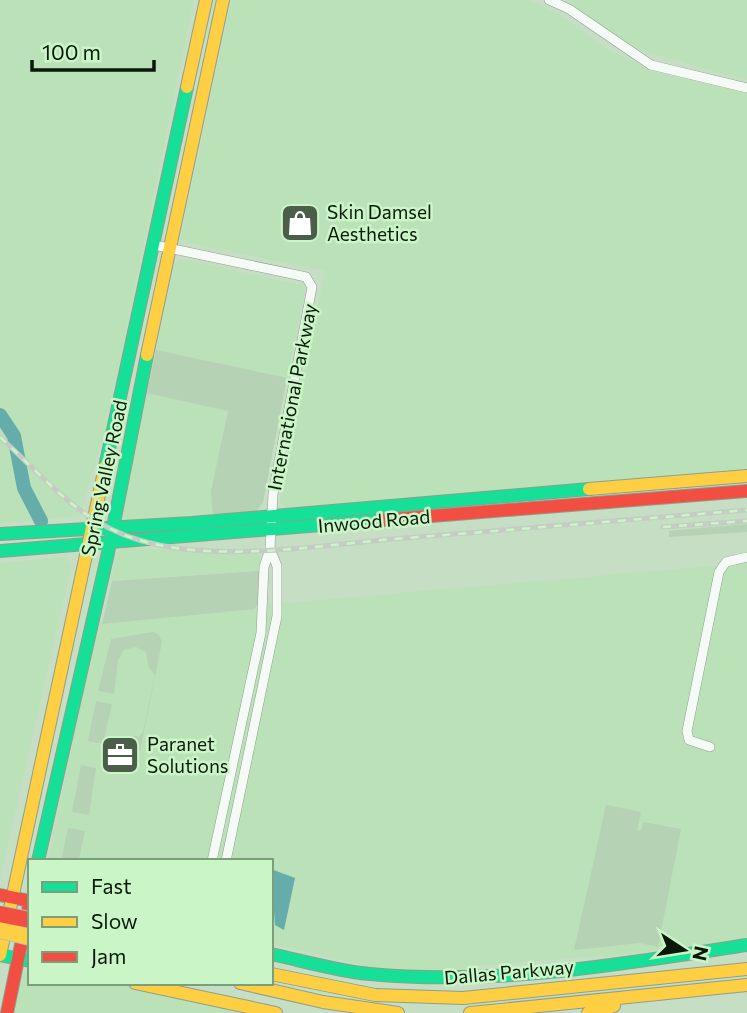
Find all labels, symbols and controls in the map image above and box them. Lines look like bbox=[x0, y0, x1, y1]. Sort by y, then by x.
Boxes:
scale bar bbox=[32, 28, 154, 72]
text: 100 m bbox=[42, 39, 101, 64]
place label: Skin Damsel Aesthetics bbox=[327, 200, 432, 245]
shop icon: Skin Damsel Aesthetics bbox=[279, 202, 321, 244]
street label: International Parkway bbox=[262, 301, 321, 492]
street label: Spring Valley Road bbox=[76, 398, 131, 558]
street label: Inwood Road bbox=[317, 504, 431, 537]
place label: Paranet Solutions bbox=[147, 732, 229, 777]
office icon: Paranet Solutions bbox=[99, 734, 141, 776]
legend bbox=[28, 859, 273, 985]
text: Fast bbox=[91, 873, 132, 898]
text: Slow bbox=[91, 908, 138, 933]
north arrow bbox=[649, 915, 719, 985]
text: Jam bbox=[91, 943, 126, 968]
text: N bbox=[688, 944, 714, 963]
street label: Dallas Parkway bbox=[443, 954, 575, 989]

